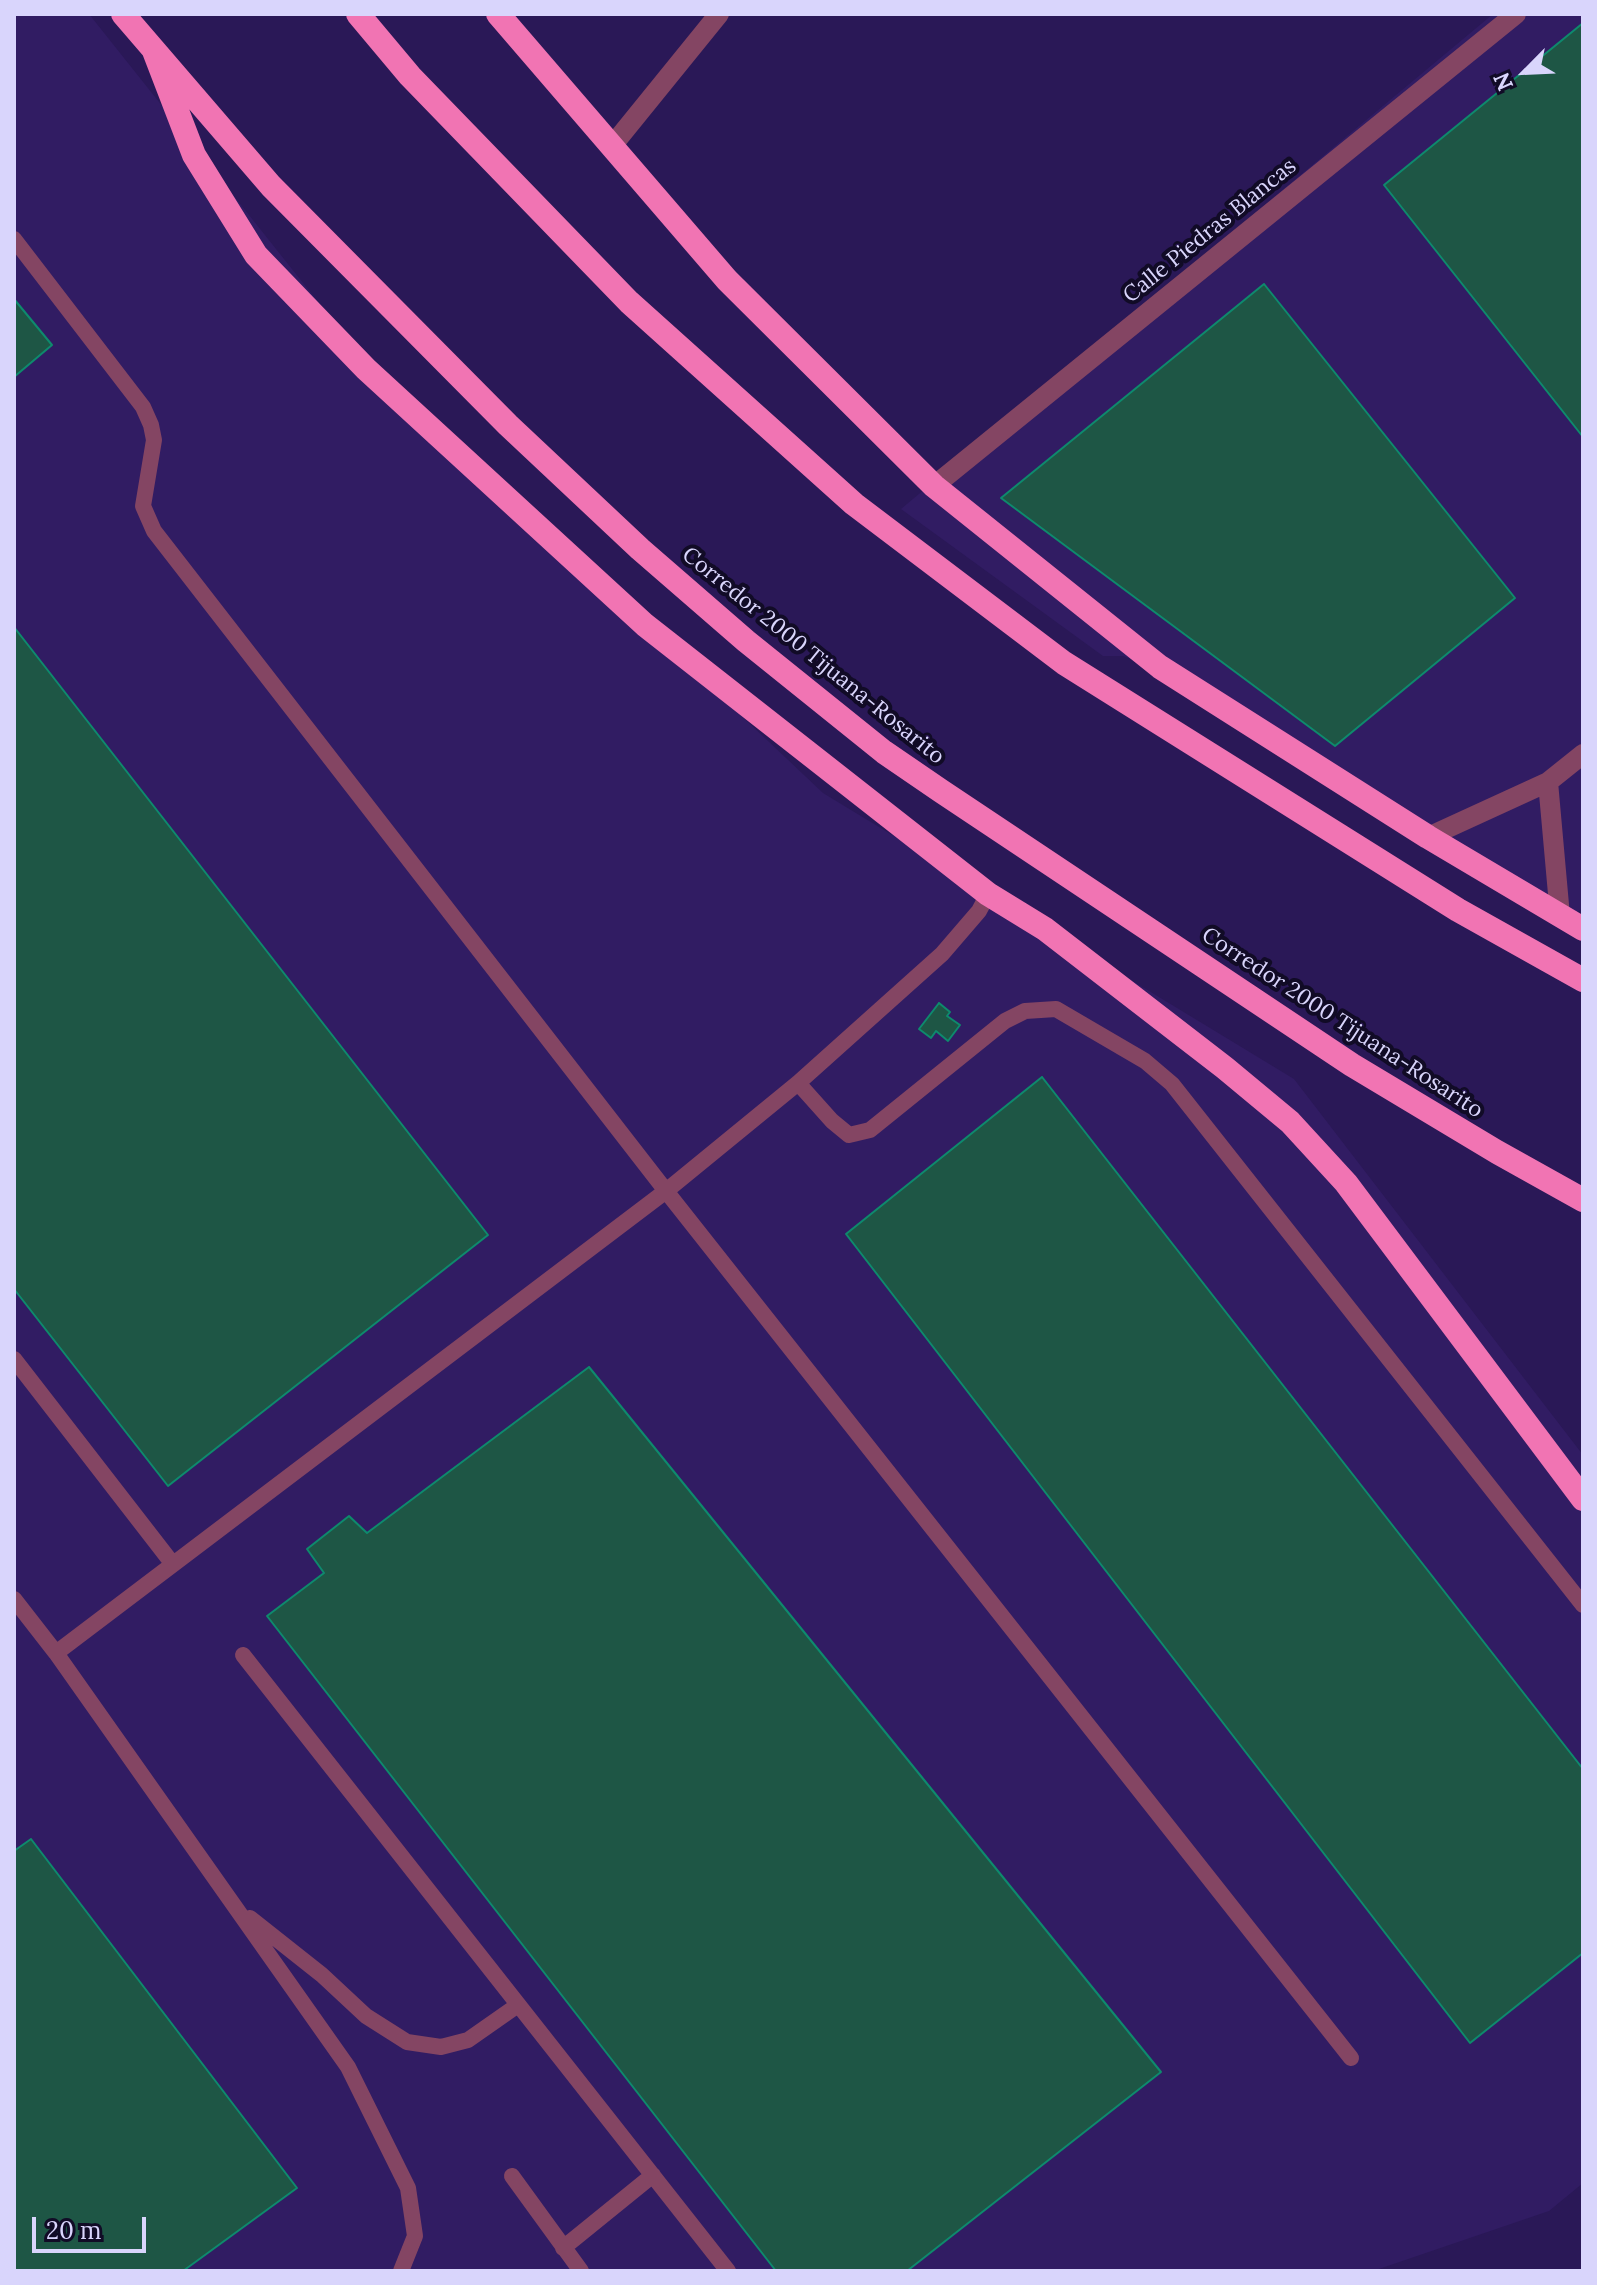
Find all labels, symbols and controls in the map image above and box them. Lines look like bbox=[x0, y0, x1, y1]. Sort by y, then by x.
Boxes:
north arrow bbox=[1485, 32, 1565, 112]
text: N bbox=[1487, 68, 1519, 95]
street label: Calle Piedras Blancas bbox=[1118, 153, 1302, 309]
street label: Corredor 2000 Tijuana-Rosarito bbox=[676, 542, 950, 770]
street label: Corredor 2000 Tijuana-Rosarito bbox=[1196, 922, 1488, 1124]
scale bar bbox=[36, 2201, 150, 2251]
text: 20 m bbox=[46, 2215, 102, 2246]

